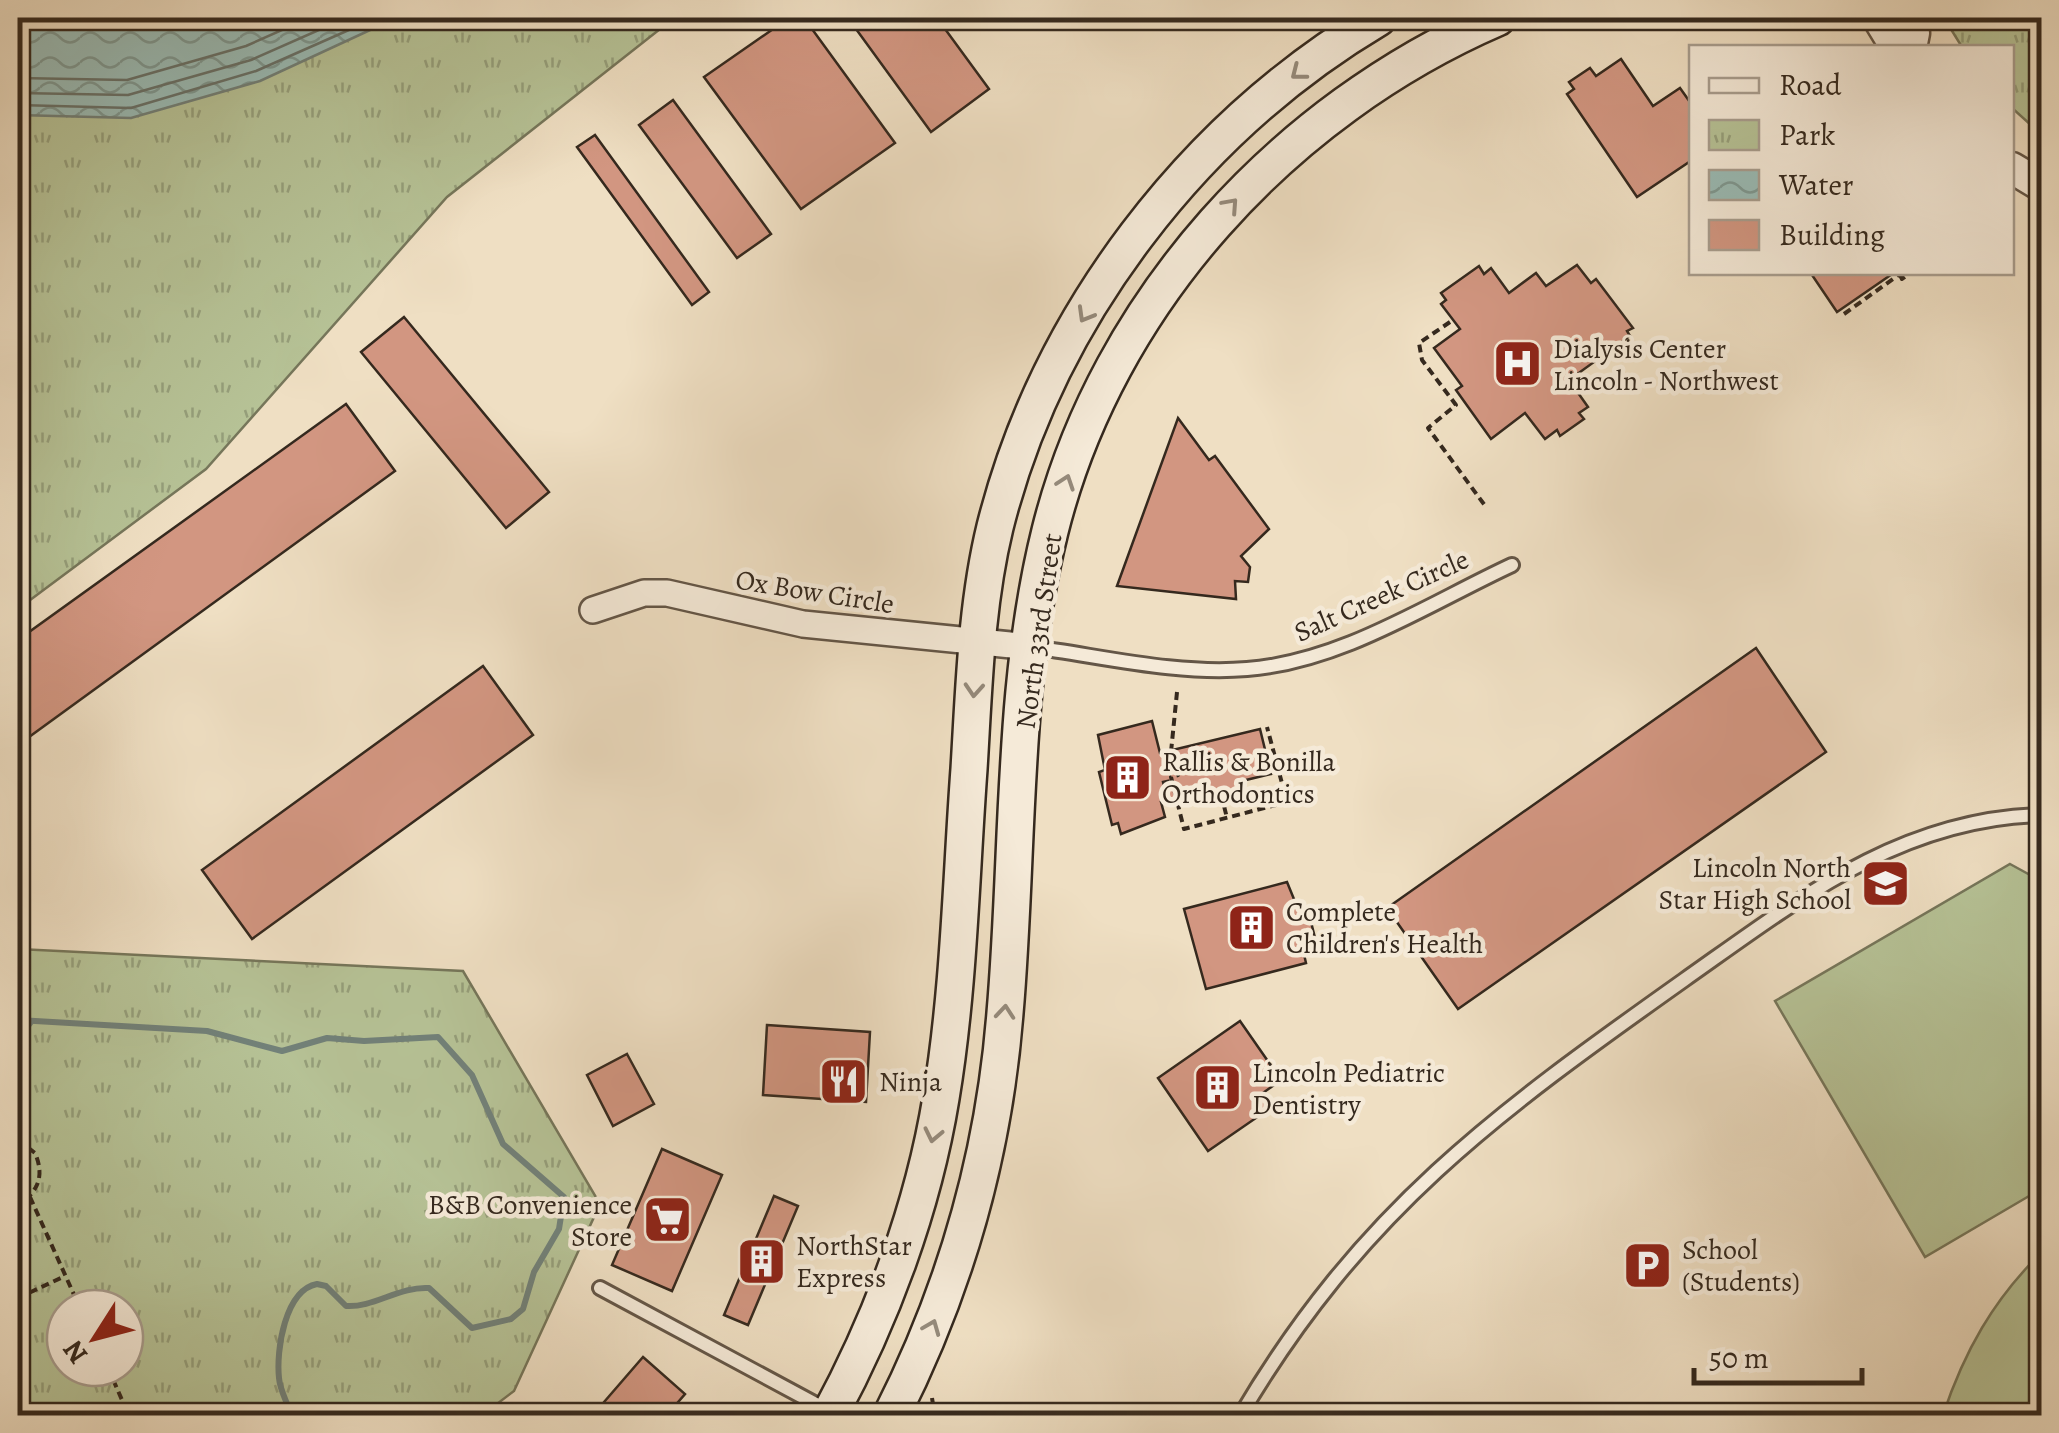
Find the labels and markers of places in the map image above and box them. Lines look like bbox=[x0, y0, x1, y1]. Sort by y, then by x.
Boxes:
place label: Dialysis Center Lincoln - Northwest bbox=[1553, 330, 1779, 400]
hospital icon: Dialysis Center Lincoln - Northwest bbox=[1492, 338, 1544, 390]
place label: Rallis & Bonilla Orthodontics bbox=[1162, 743, 1335, 813]
building icon: Rallis & Bonilla Orthodontics bbox=[1101, 751, 1153, 803]
place label: Lincoln North Star High School bbox=[1659, 849, 1851, 919]
school or university icon: Lincoln North Star High School bbox=[1860, 857, 1912, 909]
place label: Complete Children's Health bbox=[1286, 893, 1483, 963]
building icon: Complete Children's Health bbox=[1225, 901, 1277, 953]
place label: Lincoln Pediatric Dentistry bbox=[1252, 1054, 1445, 1124]
restaurant icon: Ninja bbox=[818, 1055, 870, 1107]
building icon: Lincoln Pediatric Dentistry bbox=[1191, 1062, 1243, 1114]
place label: Ninja bbox=[879, 1063, 942, 1101]
place label: B&B Convenience Store bbox=[428, 1186, 632, 1256]
supermarket icon: B&B Convenience Store bbox=[641, 1194, 693, 1246]
place label: NorthStar Express bbox=[796, 1227, 912, 1297]
place label: School (Students) bbox=[1682, 1231, 1800, 1301]
building icon: NorthStar Express bbox=[735, 1235, 787, 1287]
parking icon: School (Students) bbox=[1621, 1239, 1673, 1291]

